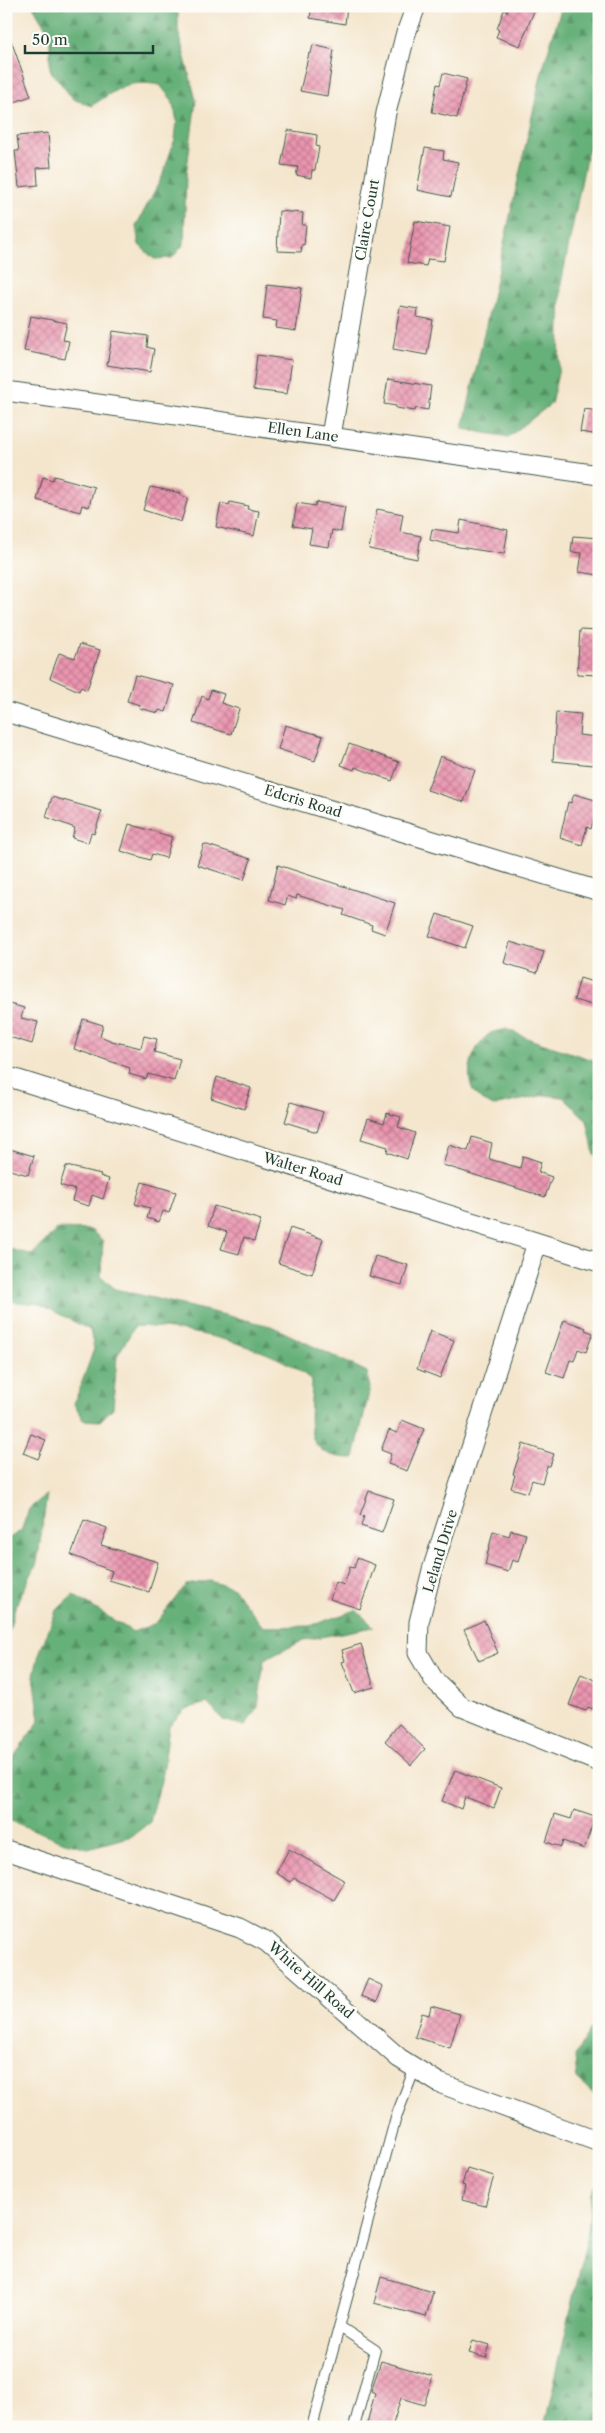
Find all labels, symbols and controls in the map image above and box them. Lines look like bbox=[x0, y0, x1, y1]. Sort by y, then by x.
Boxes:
scale bar bbox=[25, 22, 152, 54]
text: 50 m bbox=[32, 30, 68, 49]
street label: Claire Court bbox=[351, 178, 383, 262]
street label: Ellen Lane bbox=[266, 418, 340, 446]
street label: Edcris Road bbox=[262, 781, 344, 821]
street label: Walter Road bbox=[260, 1148, 345, 1190]
street label: Leland Drive bbox=[419, 1507, 461, 1595]
street label: White Hill Road bbox=[264, 1937, 358, 2023]

